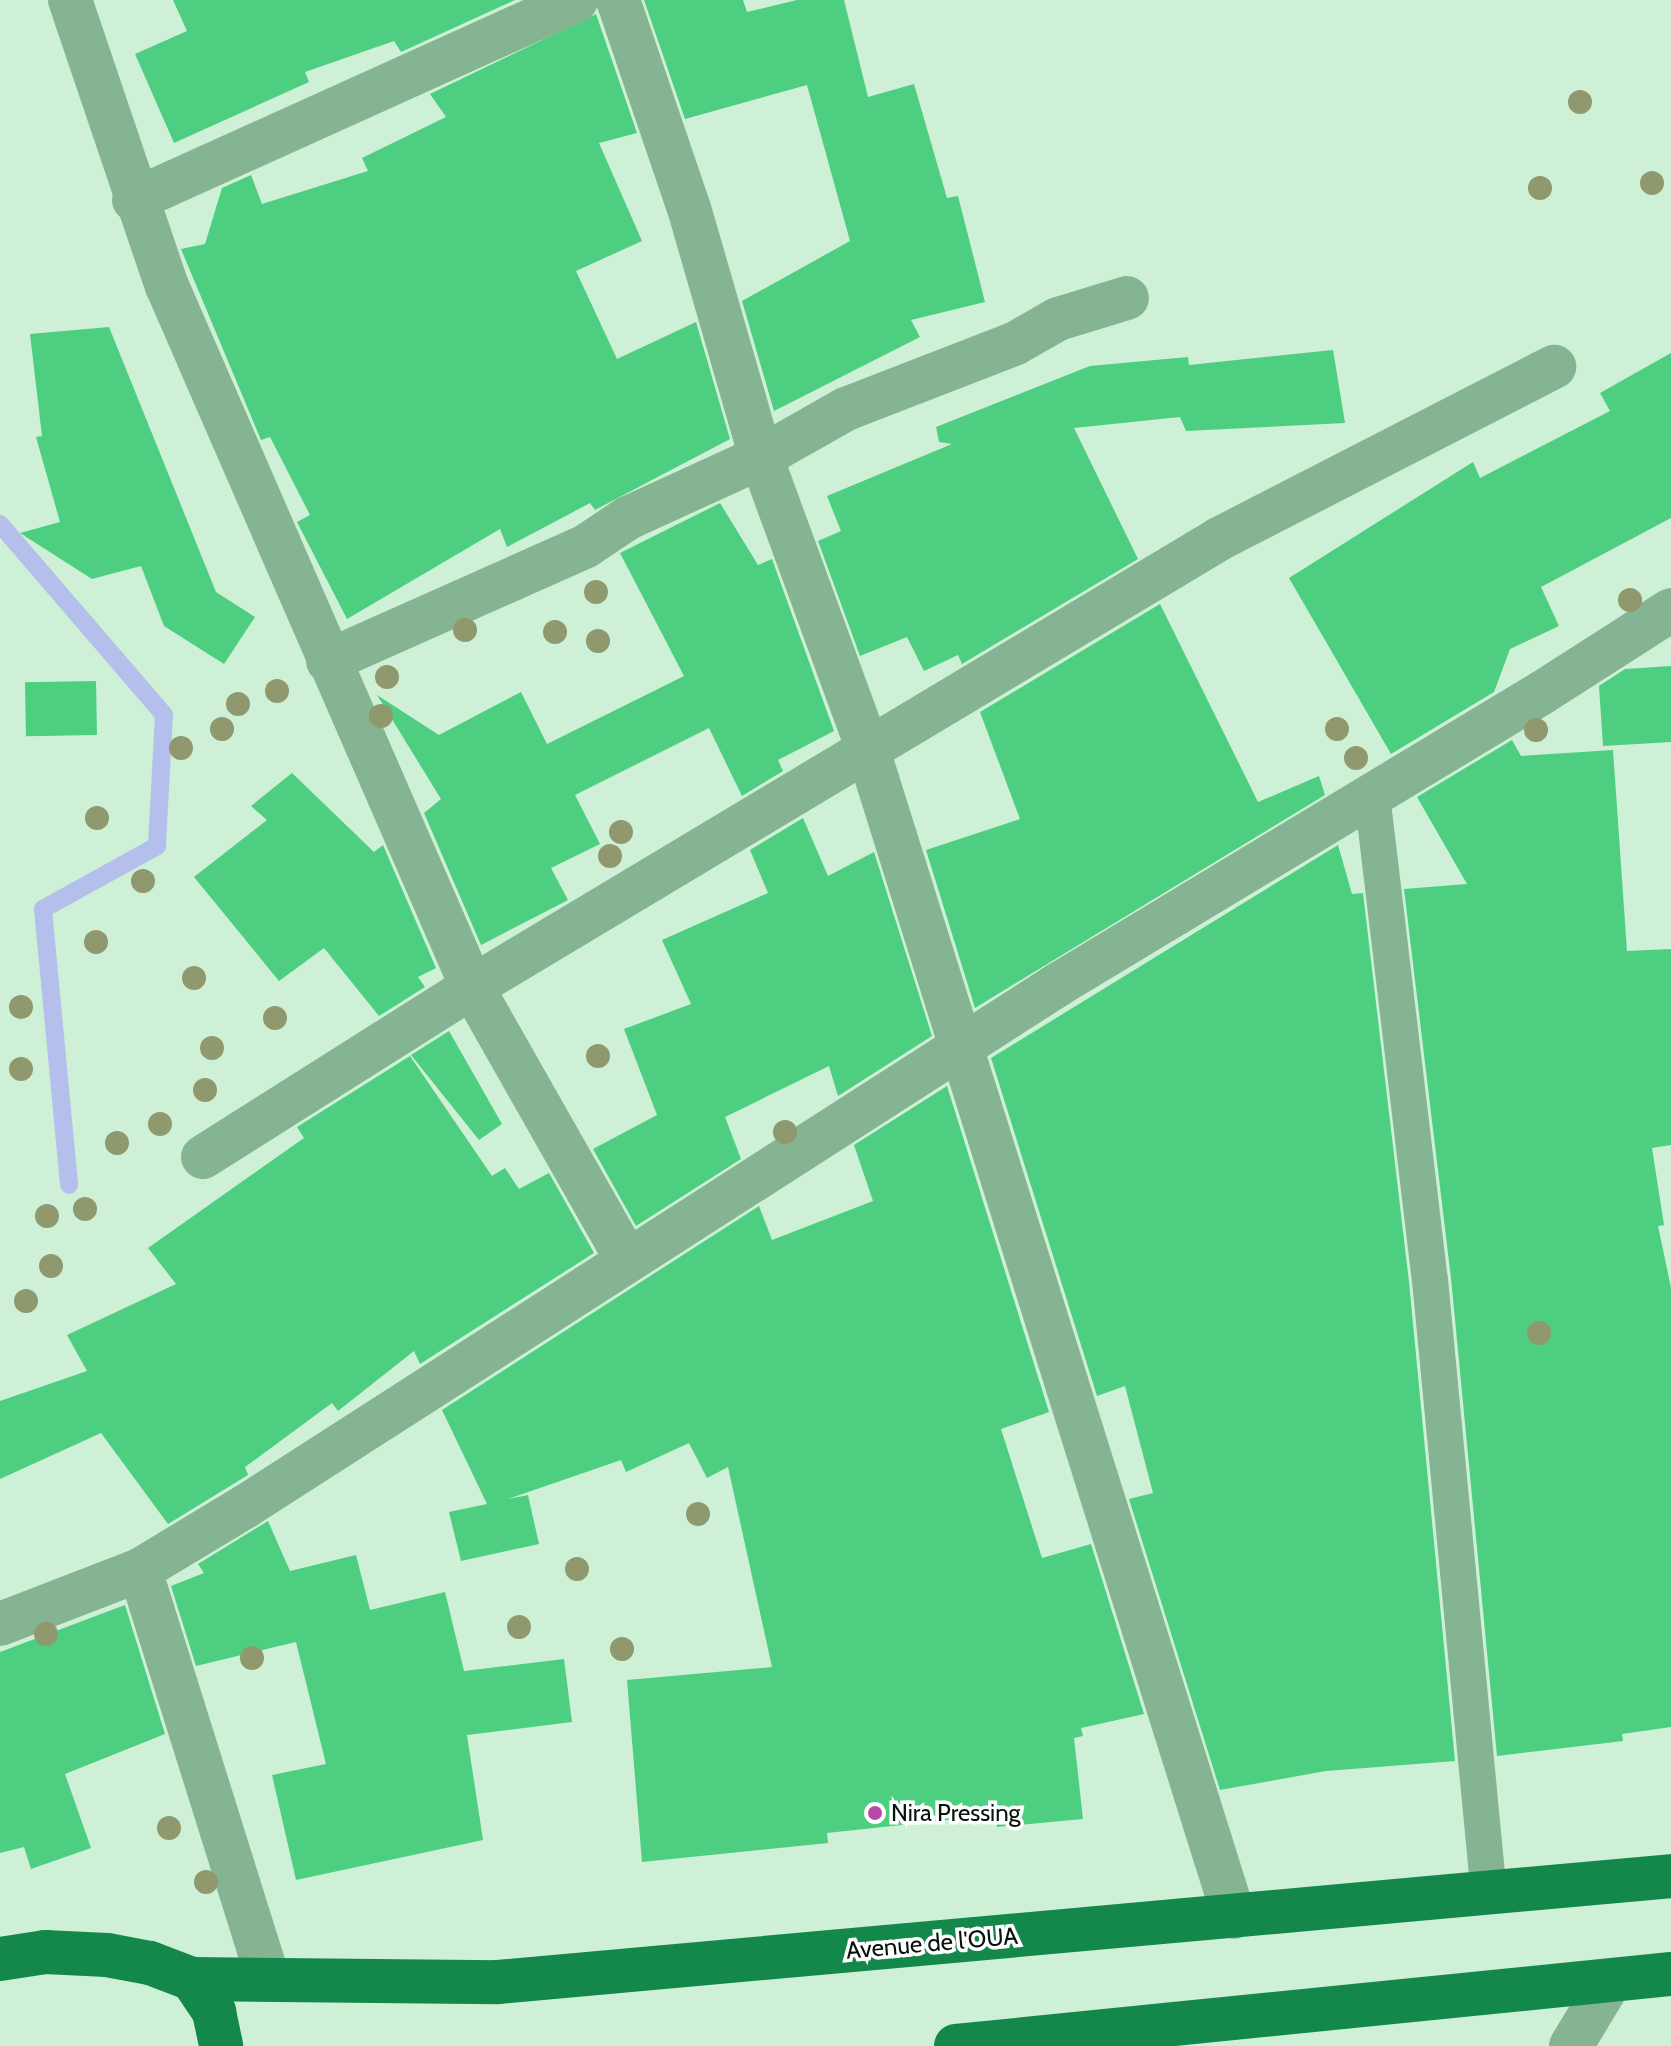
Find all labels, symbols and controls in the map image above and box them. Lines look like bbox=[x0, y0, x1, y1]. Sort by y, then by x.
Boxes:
place label: Nira Pressing bbox=[891, 1799, 1021, 1827]
marker: Nira Pressing bbox=[866, 1804, 884, 1822]
street label: Avenue de l'OUA bbox=[845, 1921, 1019, 1965]

